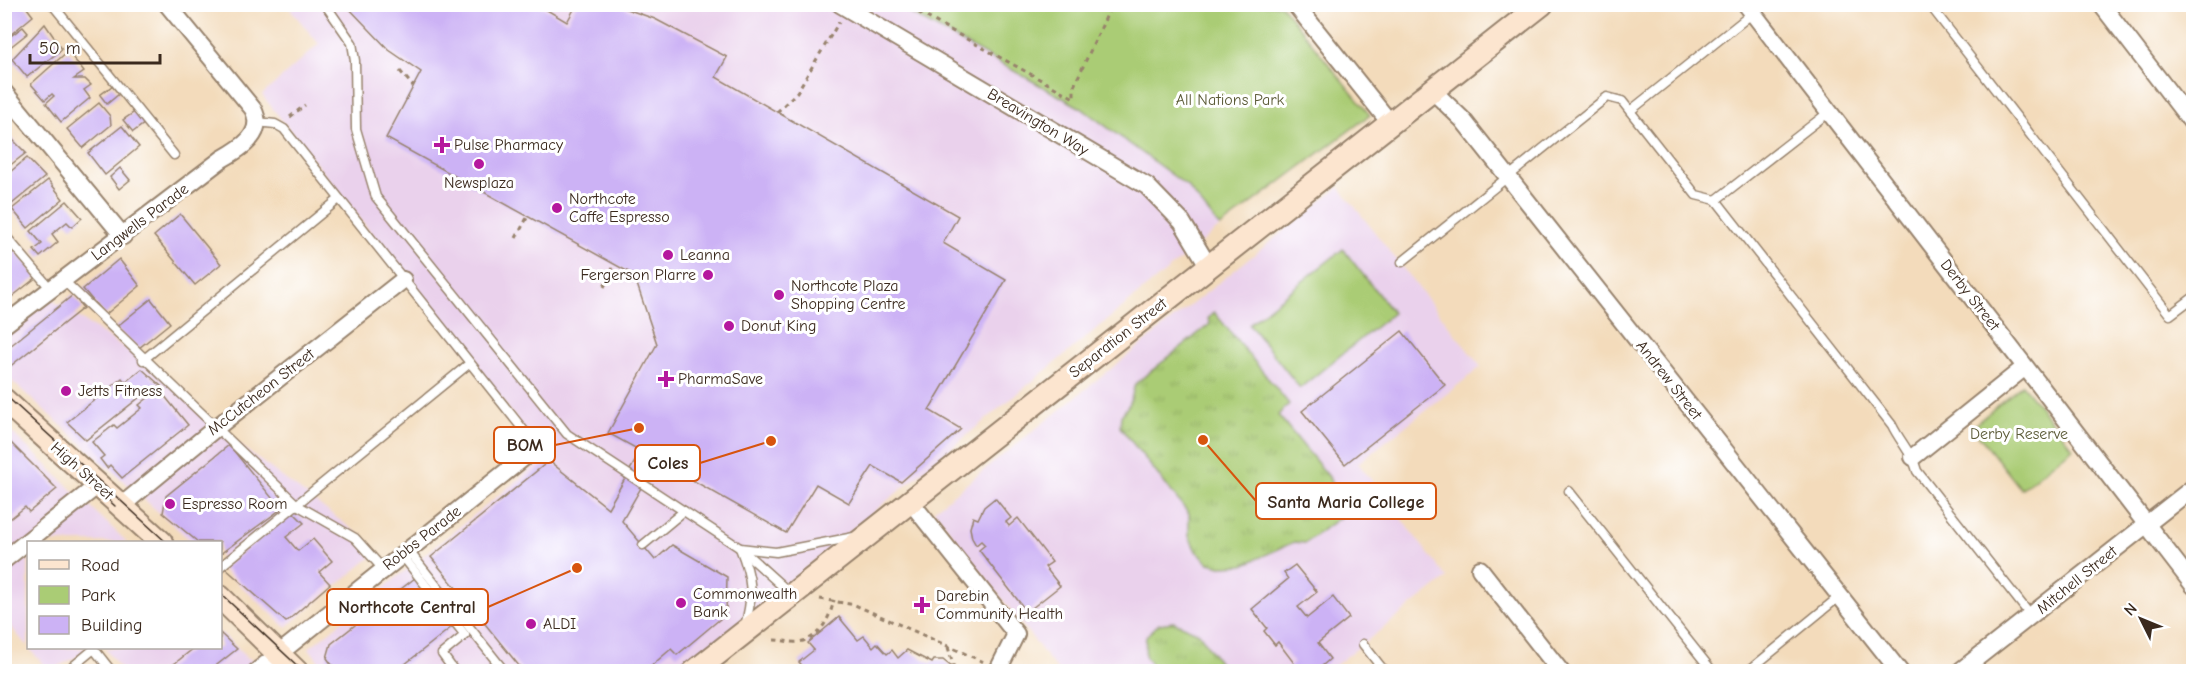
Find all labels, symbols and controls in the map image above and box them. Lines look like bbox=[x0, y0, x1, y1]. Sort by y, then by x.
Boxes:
scale bar bbox=[30, 27, 160, 65]
text: 50 m bbox=[39, 38, 81, 59]
street label: Breavington Way bbox=[984, 85, 1093, 160]
park label: All Nations Park bbox=[1176, 91, 1285, 109]
place label: Pulse Pharmacy bbox=[454, 136, 564, 154]
marker: Pulse Pharmacy bbox=[435, 138, 449, 152]
marker: Newsplaza bbox=[472, 157, 486, 171]
place label: Newsplaza bbox=[444, 174, 514, 192]
street label: Langwells Parade bbox=[88, 180, 192, 264]
place label: Northcote Caffe Espresso bbox=[569, 190, 670, 226]
marker: Northcote Caffe Espresso bbox=[550, 201, 564, 215]
place label: Leanna bbox=[680, 246, 730, 264]
marker: Leanna bbox=[661, 248, 675, 262]
street label: Derby Street bbox=[1937, 256, 2004, 335]
place label: Fergerson Plarre bbox=[581, 266, 696, 284]
marker: Fergerson Plarre bbox=[701, 268, 715, 282]
place label: Northcote Plaza Shopping Centre bbox=[791, 277, 906, 313]
marker: Northcote Plaza Shopping Centre bbox=[772, 288, 786, 302]
street label: Separation Street bbox=[1066, 294, 1171, 382]
place label: Donut King bbox=[741, 317, 816, 335]
marker: Donut King bbox=[722, 319, 736, 333]
street label: Andrew Street bbox=[1632, 337, 1706, 424]
street label: McCutcheon Street bbox=[204, 345, 318, 439]
place label: PharmaSave bbox=[678, 370, 763, 388]
marker: PharmaSave bbox=[659, 372, 673, 386]
place label: Jetts Fitness bbox=[78, 382, 162, 400]
marker: Jetts Fitness bbox=[59, 384, 73, 398]
park label: Derby Reserve bbox=[1970, 425, 2068, 443]
callout: BOM bbox=[494, 427, 555, 463]
text: BOM bbox=[507, 435, 543, 456]
street label: High Street bbox=[47, 438, 117, 504]
callout: Coles bbox=[635, 445, 700, 481]
text: Coles bbox=[648, 453, 689, 474]
callout: Santa Maria College bbox=[1256, 483, 1436, 519]
text: Santa Maria College bbox=[1268, 492, 1425, 513]
place label: Espresso Room bbox=[182, 495, 287, 513]
marker: Espresso Room bbox=[163, 497, 177, 511]
street label: Robbs Parade bbox=[379, 502, 465, 574]
legend bbox=[27, 541, 222, 649]
street label: Mitchell Street bbox=[2033, 542, 2121, 618]
text: Road bbox=[81, 555, 120, 576]
text: Park bbox=[81, 585, 116, 606]
place label: Commonwealth Bank bbox=[693, 585, 797, 621]
place label: Darebin Community Health bbox=[936, 587, 1063, 623]
callout: Northcote Central bbox=[327, 589, 488, 625]
north arrow bbox=[2111, 589, 2171, 649]
marker: Commonwealth Bank bbox=[674, 596, 688, 610]
marker: Darebin Community Health bbox=[913, 596, 931, 614]
text: Northcote Central bbox=[338, 597, 476, 618]
text: N bbox=[2121, 599, 2141, 619]
text: Building bbox=[81, 615, 143, 636]
place label: ALDI bbox=[543, 615, 576, 633]
marker: ALDI bbox=[524, 617, 538, 631]

